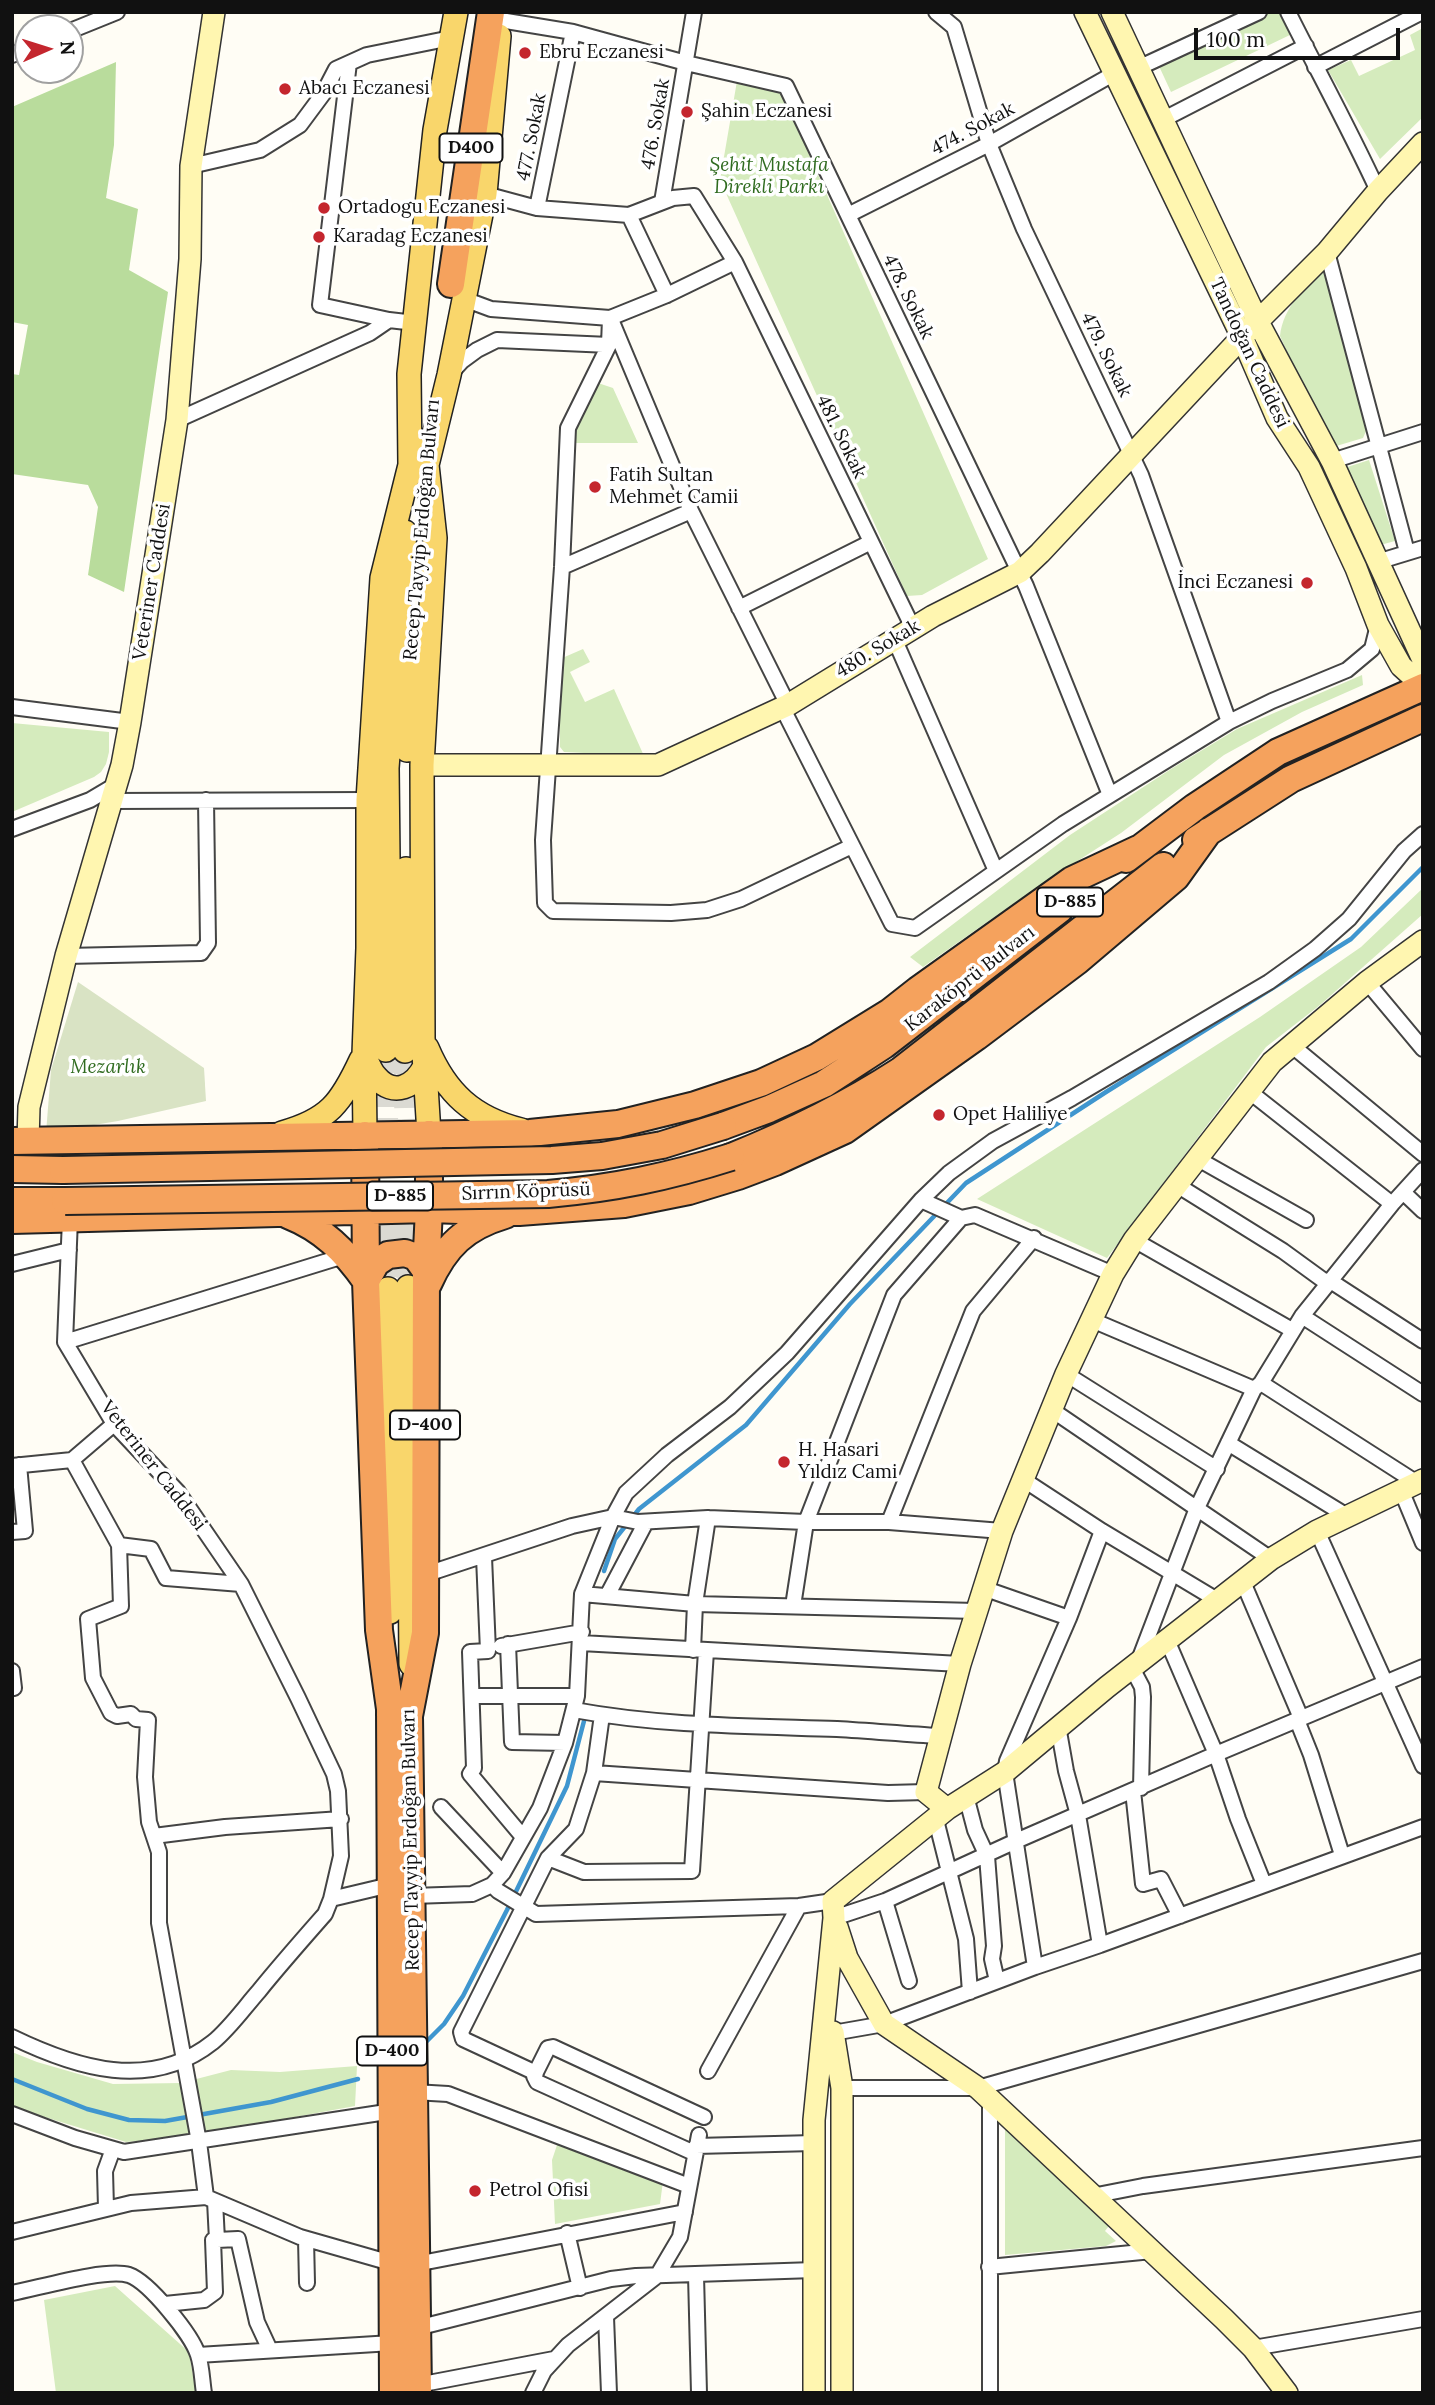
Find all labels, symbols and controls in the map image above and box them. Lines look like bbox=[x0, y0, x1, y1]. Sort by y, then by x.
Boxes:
north arrow bbox=[14, 14, 84, 84]
scale bar bbox=[1197, 14, 1404, 58]
text: 100 m bbox=[1207, 26, 1265, 53]
text: N bbox=[56, 40, 80, 56]
place label: Ebru Eczanesi bbox=[539, 42, 664, 64]
marker: Ebru Eczanesi bbox=[517, 45, 533, 61]
street label: 476. Sokak bbox=[637, 77, 675, 171]
place label: Abacı Eczanesi bbox=[299, 78, 430, 100]
marker: Abacı Eczanesi bbox=[277, 81, 293, 97]
street label: 477. Sokak bbox=[512, 91, 552, 183]
street label: 474. Sokak bbox=[928, 98, 1018, 160]
place label: Şahin Eczanesi bbox=[701, 101, 832, 123]
marker: Şahin Eczanesi bbox=[679, 104, 695, 120]
road number: D400 bbox=[440, 134, 503, 162]
park label: Şehit Mustafa Direkli Parkı bbox=[709, 155, 829, 199]
place label: Ortadogu Eczanesi bbox=[338, 197, 505, 219]
marker: Ortadogu Eczanesi bbox=[316, 200, 332, 216]
place label: Karadag Eczanesi bbox=[333, 226, 488, 248]
marker: Karadag Eczanesi bbox=[311, 229, 327, 245]
street label: 478. Sokak bbox=[878, 251, 938, 343]
street label: Tandoğan Caddesi bbox=[1204, 274, 1294, 432]
street label: 479. Sokak bbox=[1076, 309, 1136, 401]
street label: 481. Sokak bbox=[811, 392, 871, 482]
street label: Recep Tayyip Erdoğan Bulvarı bbox=[399, 398, 445, 662]
place label: Fatih Sultan Mehmet Camii bbox=[609, 465, 738, 509]
marker: Fatih Sultan Mehmet Camii bbox=[587, 479, 603, 495]
street label: Veteriner Caddesi bbox=[128, 502, 176, 662]
place label: İnci Eczanesi bbox=[1177, 572, 1293, 594]
marker: İnci Eczanesi bbox=[1299, 575, 1315, 591]
street label: 480. Sokak bbox=[832, 615, 924, 683]
road number: D-885 bbox=[1037, 888, 1103, 917]
street label: Karaköprü Bulvarı bbox=[900, 921, 1040, 1037]
park label: Mezarlık bbox=[70, 1057, 146, 1079]
place label: Opet Haliliye bbox=[953, 1104, 1067, 1126]
marker: Opet Haliliye bbox=[931, 1107, 947, 1123]
street label: Sırrın Köprüsü bbox=[461, 1178, 591, 1206]
road number: D-885 bbox=[367, 1182, 433, 1210]
street label: Veteriner Caddesi bbox=[95, 1397, 211, 1535]
road number: D-400 bbox=[390, 1410, 460, 1440]
place label: H. Hasari Yıldız Cami bbox=[798, 1440, 897, 1484]
marker: H. Hasari Yıldız Cami bbox=[776, 1454, 792, 1470]
street label: Recep Tayyip Erdoğan Bulvarı bbox=[397, 1709, 425, 1971]
road number: D-400 bbox=[357, 2036, 427, 2066]
place label: Petrol Ofisi bbox=[489, 2180, 588, 2202]
marker: Petrol Ofisi bbox=[467, 2183, 483, 2199]

